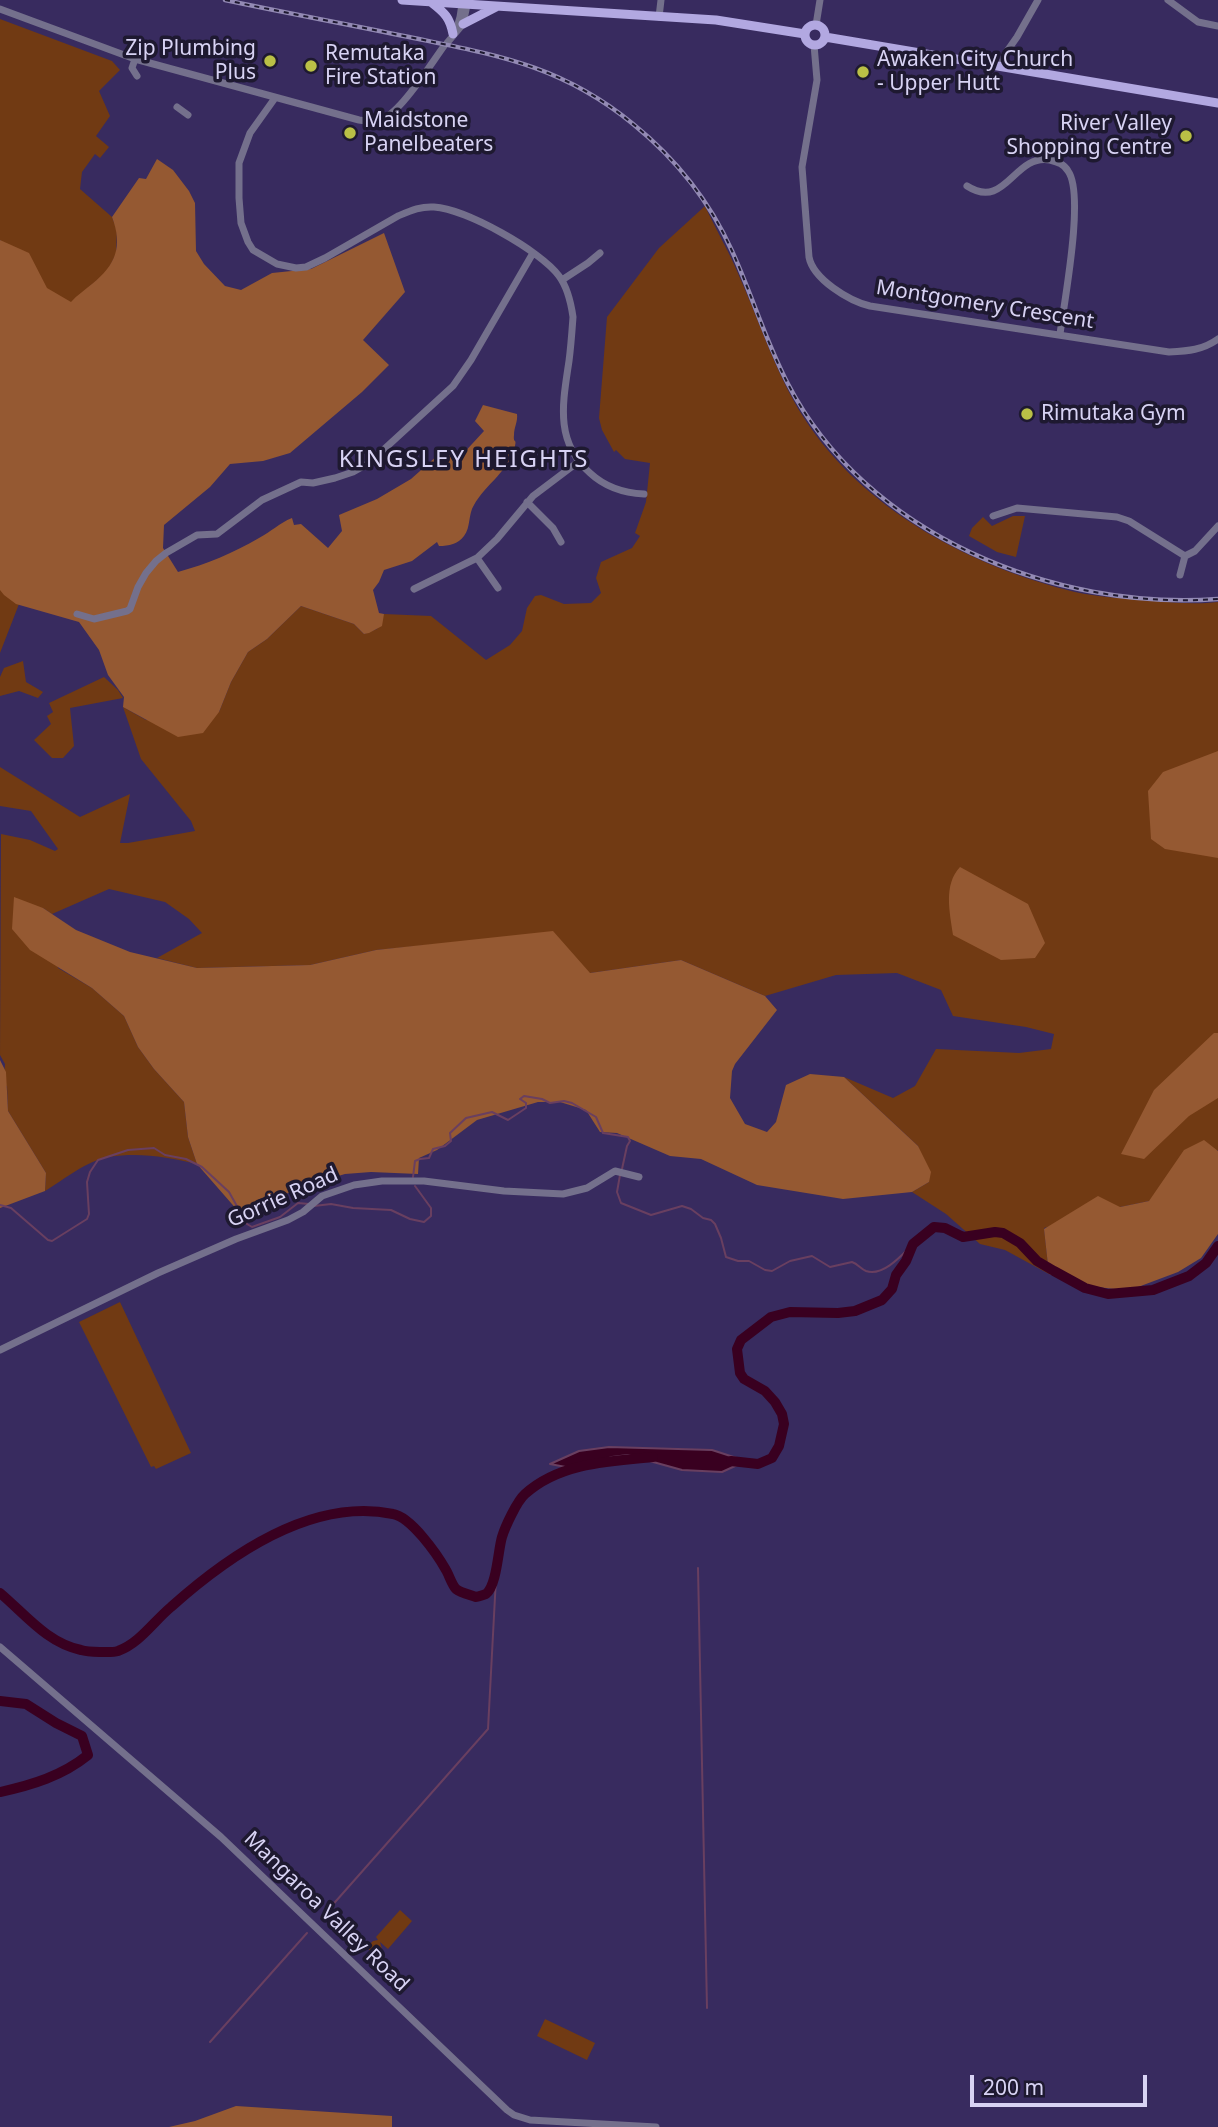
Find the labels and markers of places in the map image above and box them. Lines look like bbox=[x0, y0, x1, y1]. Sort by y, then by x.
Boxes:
place label: Zip Plumbing Plus bbox=[125, 36, 256, 86]
place label: Remutaka Fire Station bbox=[325, 41, 436, 91]
place label: Awaken City Church - Upper Hutt bbox=[877, 47, 1073, 97]
marker: Zip Plumbing Plus bbox=[262, 53, 278, 69]
marker: Remutaka Fire Station bbox=[303, 58, 319, 74]
marker: Awaken City Church - Upper Hutt bbox=[855, 64, 871, 80]
place label: Maidstone Panelbeaters bbox=[364, 108, 493, 158]
place label: River Valley Shopping Centre bbox=[1006, 111, 1172, 161]
marker: Maidstone Panelbeaters bbox=[342, 125, 358, 141]
marker: River Valley Shopping Centre bbox=[1178, 128, 1194, 144]
place label: Rimutaka Gym bbox=[1041, 401, 1186, 427]
marker: Rimutaka Gym bbox=[1019, 406, 1035, 422]

